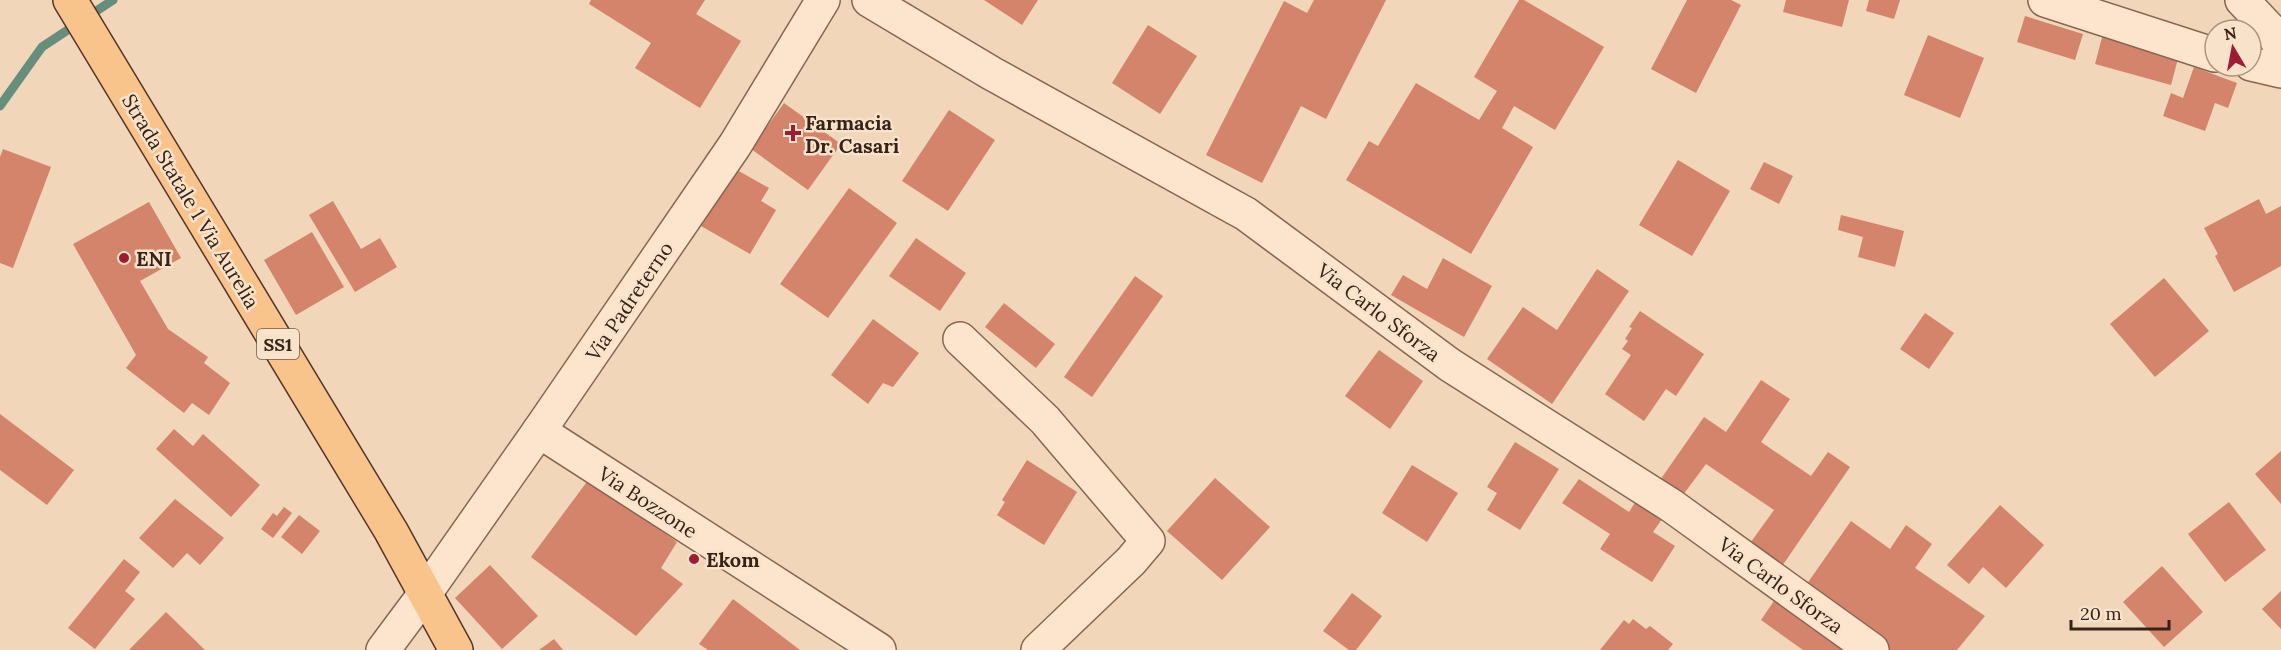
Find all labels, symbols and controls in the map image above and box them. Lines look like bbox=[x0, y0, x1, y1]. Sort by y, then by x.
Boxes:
north arrow bbox=[2203, 18, 2263, 78]
text: N bbox=[2223, 22, 2238, 44]
street label: Strada Statale 1 Via Aurelia bbox=[117, 89, 265, 313]
place label: Farmacia Dr. Casari bbox=[805, 110, 900, 158]
marker: Farmacia Dr. Casari bbox=[786, 126, 800, 140]
street label: Via Padreterno bbox=[579, 237, 678, 366]
place label: ENI bbox=[136, 246, 172, 271]
marker: ENI bbox=[117, 251, 131, 265]
street label: Via Carlo Sforza bbox=[1312, 257, 1446, 367]
road number: SS1 bbox=[257, 329, 299, 359]
street label: Via Bozzone bbox=[593, 460, 702, 543]
street label: Via Carlo Sforza bbox=[1713, 531, 1848, 639]
place label: Ekom bbox=[706, 547, 760, 572]
marker: Ekom bbox=[687, 552, 701, 566]
scale bar bbox=[2071, 593, 2168, 631]
text: 20 m bbox=[2080, 602, 2122, 625]

